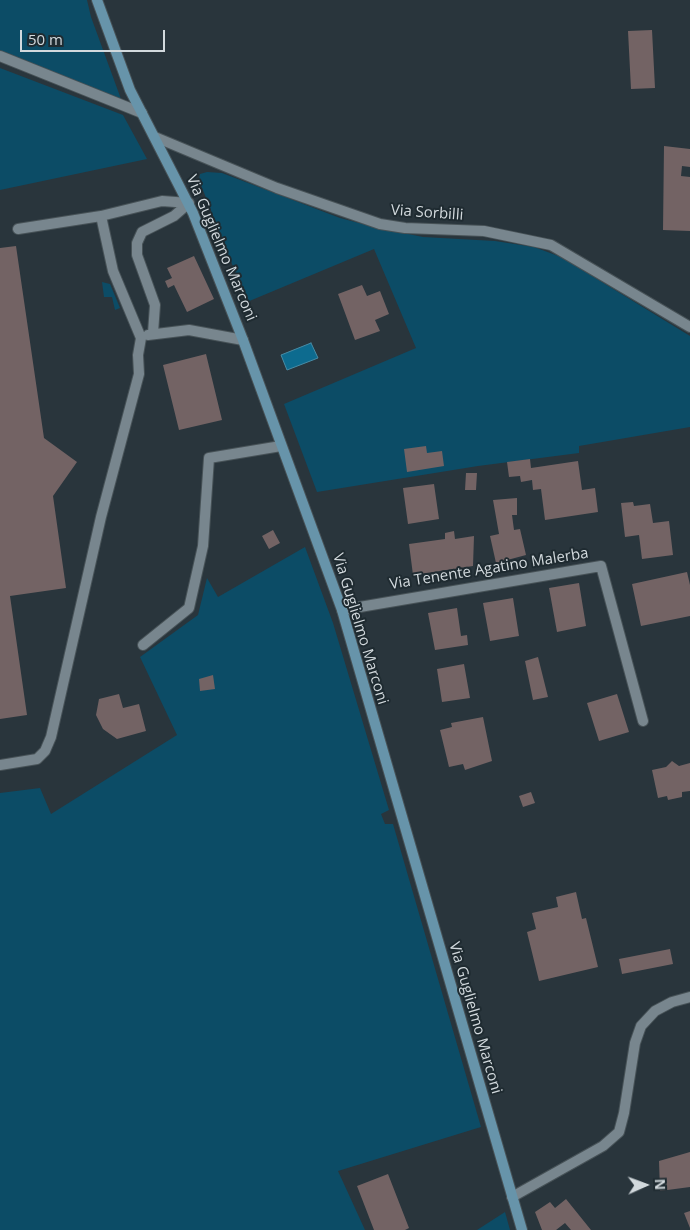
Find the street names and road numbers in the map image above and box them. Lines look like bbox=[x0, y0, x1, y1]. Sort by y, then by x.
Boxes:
street label: Via Guglielmo Marconi bbox=[182, 172, 260, 324]
street label: Via Sorbilli bbox=[390, 201, 464, 225]
street label: Via Tenente Agatino Malerba bbox=[388, 544, 590, 594]
street label: Via Guglielmo Marconi bbox=[328, 551, 392, 707]
street label: Via Guglielmo Marconi bbox=[445, 940, 505, 1096]

